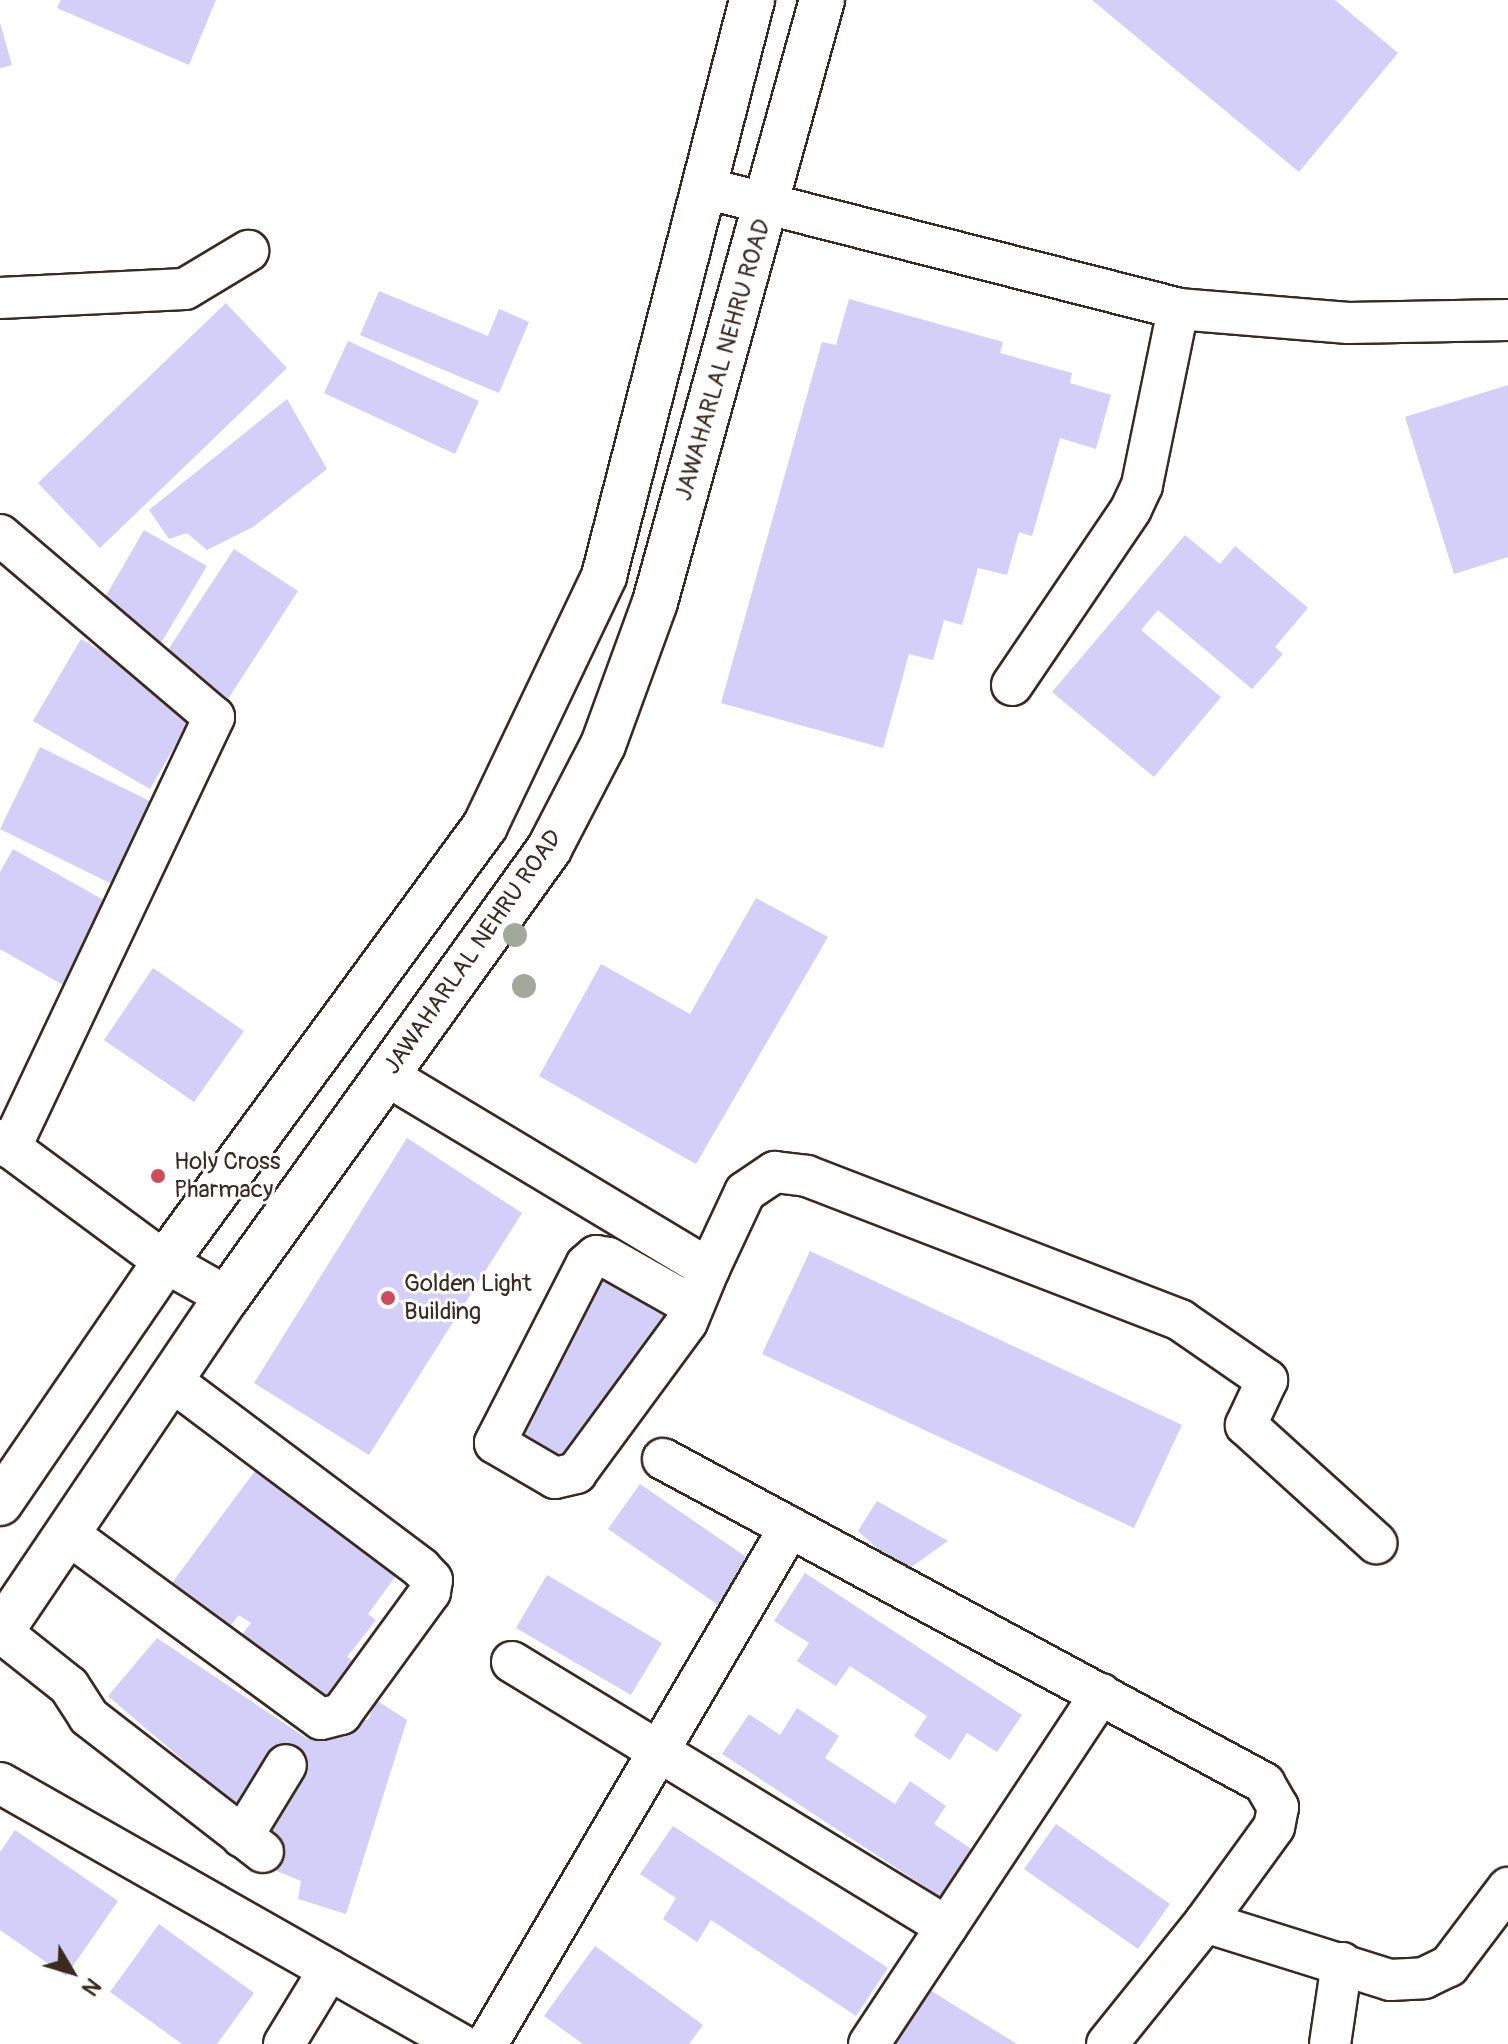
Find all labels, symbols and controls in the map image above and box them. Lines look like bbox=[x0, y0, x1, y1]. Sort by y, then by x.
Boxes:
street label: JAWAHARLAL NEHRU ROAD bbox=[669, 216, 777, 504]
street label: JAWAHARLAL NEHRU ROAD bbox=[378, 824, 568, 1080]
place label: Holy Cross Pharmacy bbox=[174, 1148, 280, 1204]
marker: Holy Cross Pharmacy bbox=[149, 1167, 167, 1185]
place label: Golden Light Building bbox=[404, 1270, 532, 1326]
marker: Golden Light Building bbox=[379, 1289, 397, 1307]
north arrow bbox=[32, 1932, 112, 2012]
text: N bbox=[75, 1972, 107, 2001]

